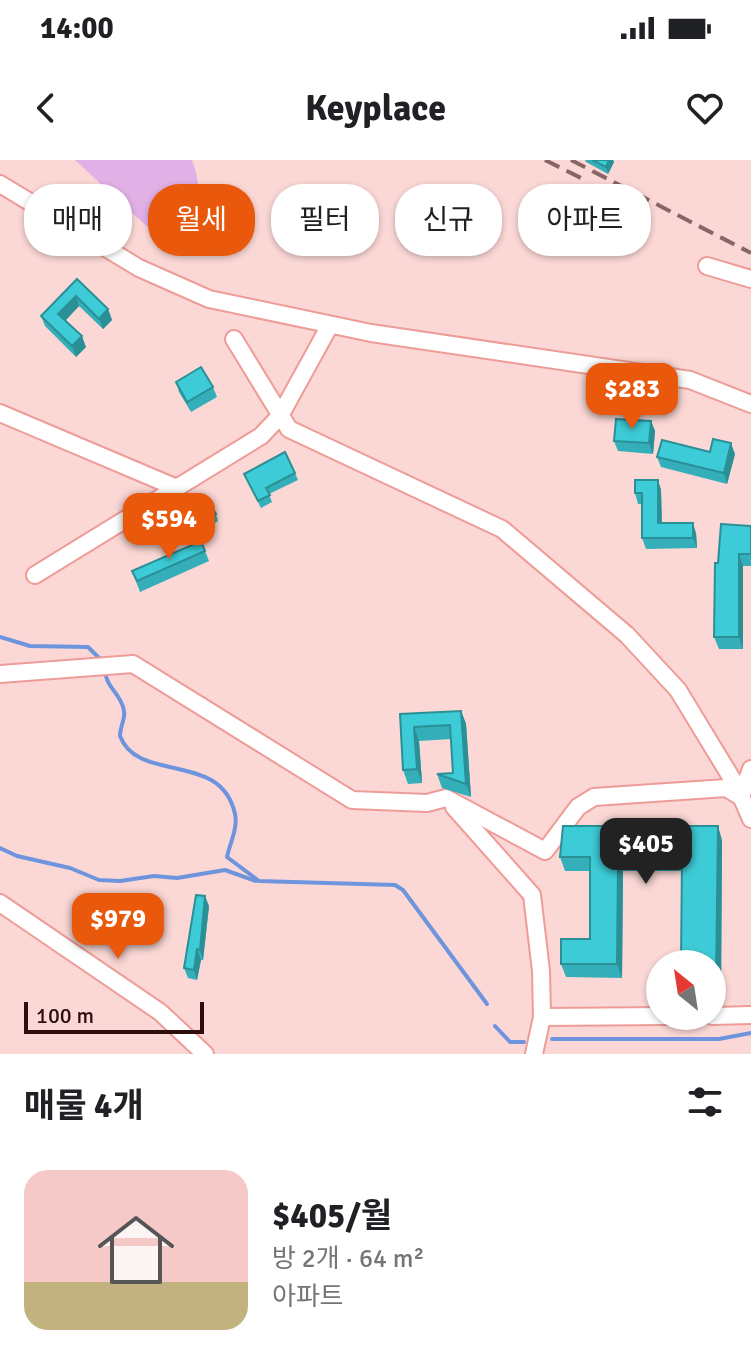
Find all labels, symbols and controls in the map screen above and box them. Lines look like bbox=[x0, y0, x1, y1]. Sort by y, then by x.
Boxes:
text: 14:00 bbox=[40, 10, 114, 47]
icon: back bbox=[24, 86, 68, 130]
text: Keyplace bbox=[305, 86, 446, 131]
icon: heart bbox=[683, 86, 727, 130]
chip: 매매 bbox=[24, 184, 132, 256]
chip: 월세 bbox=[148, 184, 255, 256]
chip: 필터 bbox=[271, 184, 379, 256]
chip: 신규 bbox=[395, 184, 502, 256]
chip: 아파트 bbox=[518, 184, 651, 256]
pin: $283 bbox=[585, 363, 679, 431]
text: $283 bbox=[604, 373, 660, 405]
pin: $594 bbox=[122, 493, 216, 561]
text: $594 bbox=[141, 503, 197, 535]
pin: $405 bbox=[599, 818, 693, 886]
text: $405 bbox=[618, 828, 674, 860]
pin: $979 bbox=[71, 893, 165, 961]
text: $979 bbox=[90, 903, 146, 935]
north arrow bbox=[646, 950, 726, 1030]
map controls bbox=[646, 950, 726, 1030]
scale bar bbox=[24, 998, 204, 1034]
text: 100 m bbox=[36, 1002, 94, 1029]
icon: filters bbox=[683, 1080, 727, 1124]
text: 매물 4개 bbox=[24, 1085, 144, 1127]
text: $405/월 bbox=[272, 1195, 392, 1237]
icon: home bbox=[88, 1202, 184, 1298]
text: 방 2개 · 64 m² bbox=[272, 1243, 424, 1275]
text: 아파트 bbox=[272, 1281, 344, 1313]

